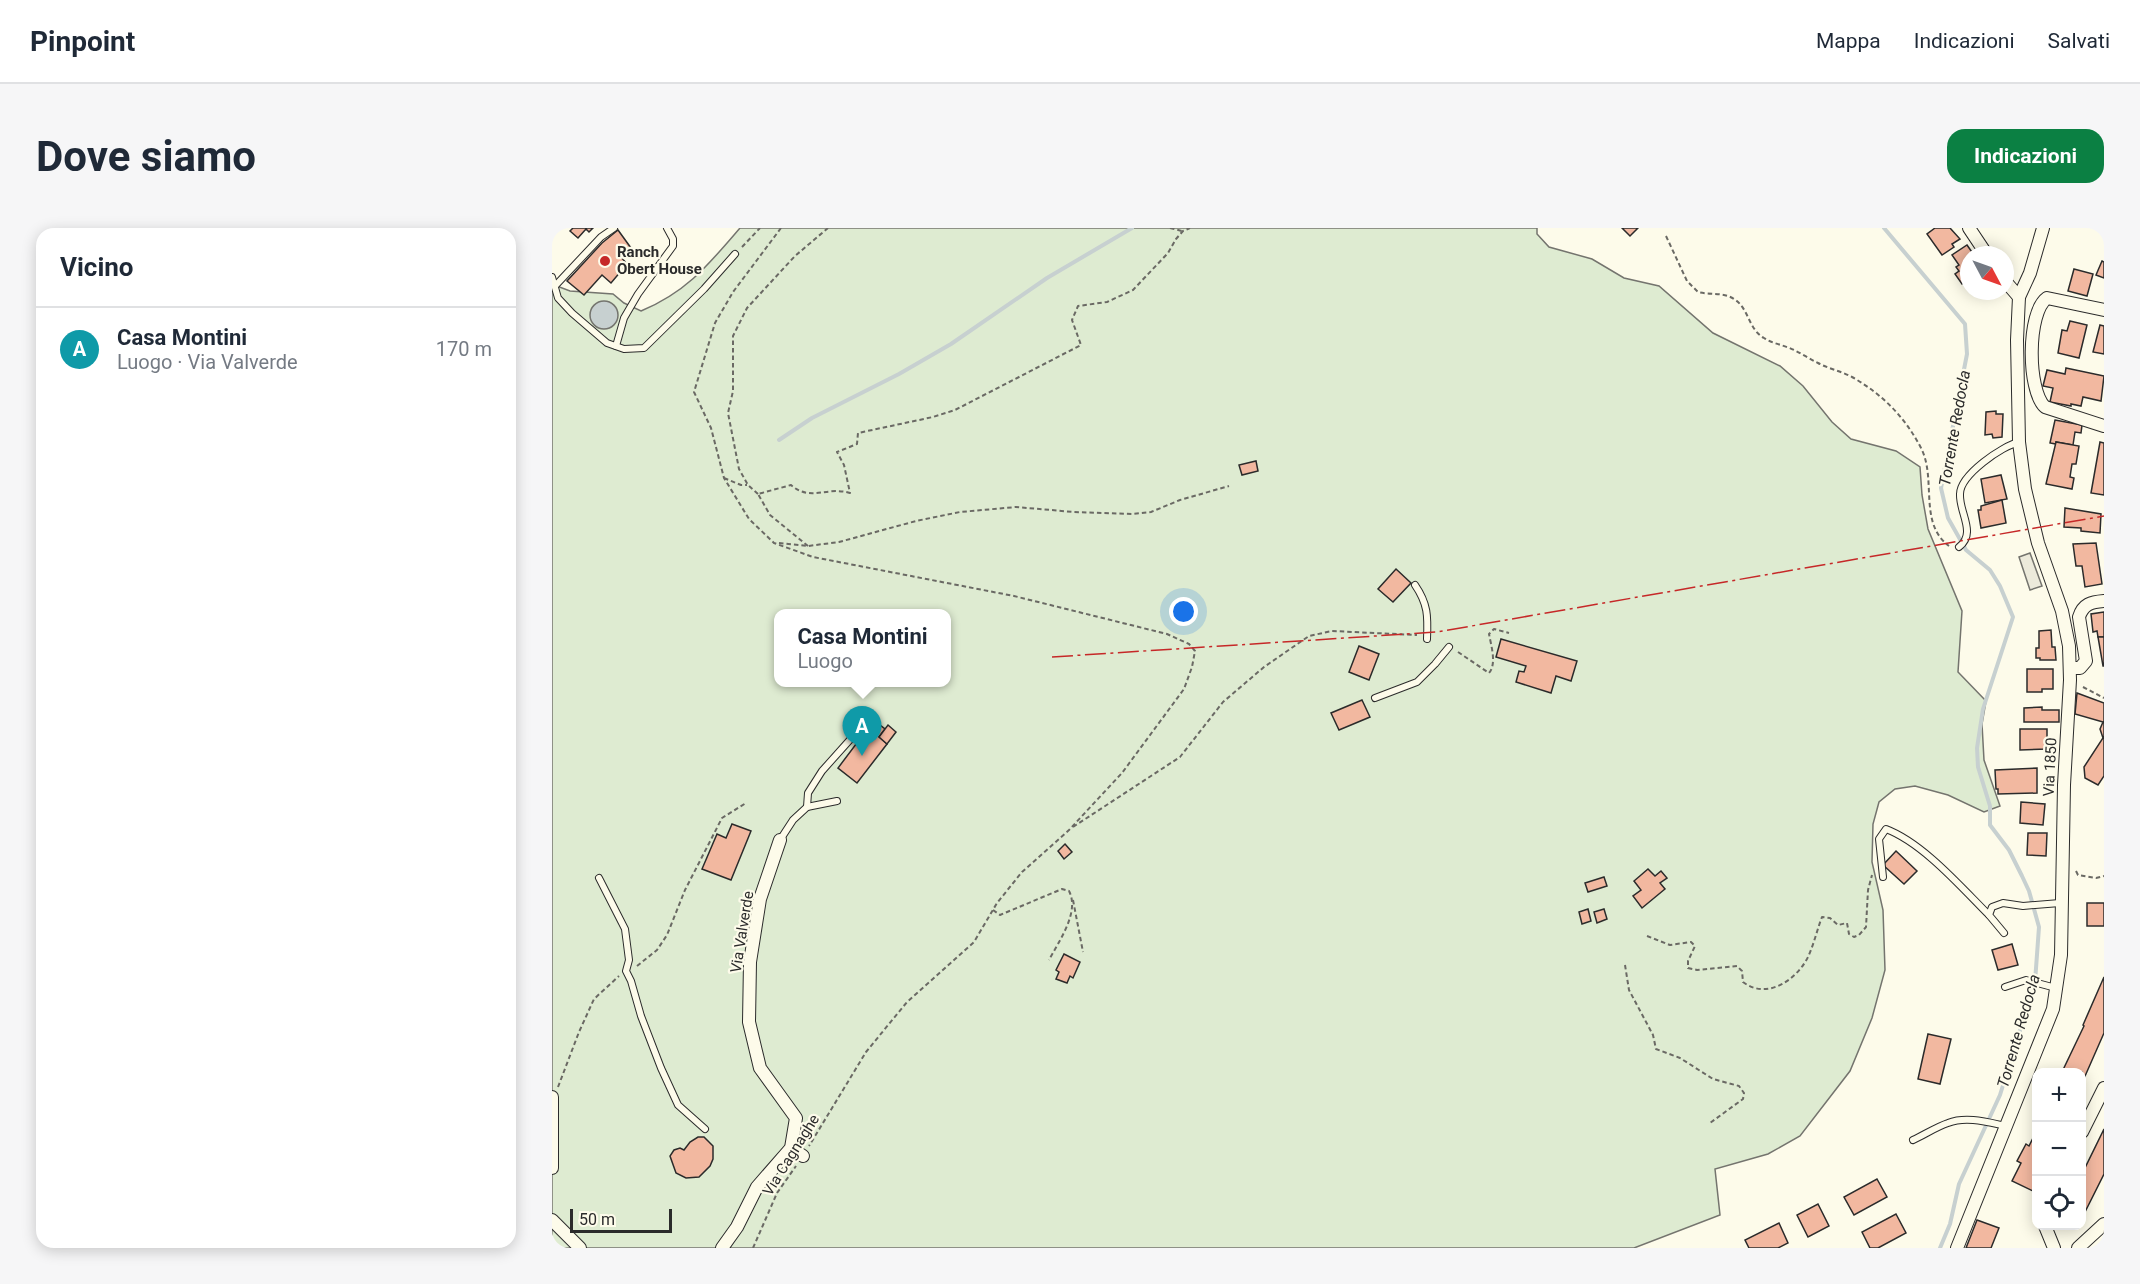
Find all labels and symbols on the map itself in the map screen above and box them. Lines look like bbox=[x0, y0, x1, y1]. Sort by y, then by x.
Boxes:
place label: Ranch Obert House bbox=[617, 243, 702, 278]
north arrow bbox=[1960, 246, 2014, 300]
marker: Ranch Obert House bbox=[598, 254, 612, 268]
water label: Torrente Redocla bbox=[1935, 369, 1974, 488]
your location bbox=[1169, 597, 1198, 626]
pin: A bbox=[842, 706, 882, 756]
street label: Via 1850 bbox=[2039, 737, 2061, 797]
street label: Via Valverde bbox=[727, 890, 757, 974]
water label: Torrente Redocla bbox=[1993, 972, 2044, 1090]
street label: Via Cagnaghe bbox=[759, 1111, 823, 1199]
scale bar bbox=[570, 1206, 672, 1234]

